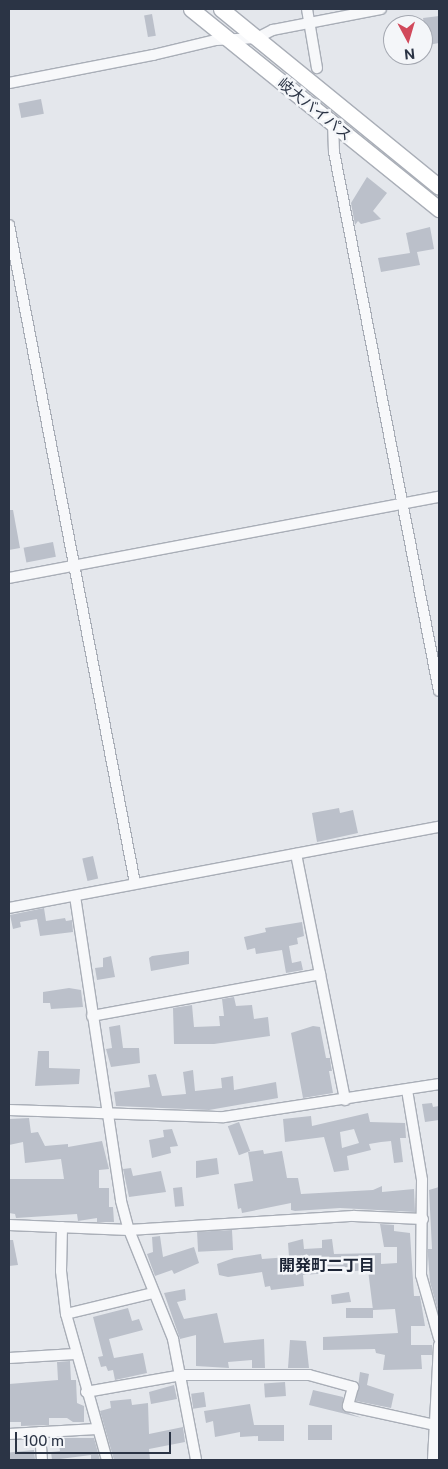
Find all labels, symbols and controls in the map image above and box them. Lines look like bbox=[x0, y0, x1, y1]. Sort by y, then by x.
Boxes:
north arrow bbox=[383, 15, 433, 65]
text: N bbox=[403, 45, 416, 62]
street label: 岐大バイパス bbox=[274, 74, 356, 144]
district label: 開発町二丁目 bbox=[279, 1256, 375, 1276]
scale bar bbox=[18, 1422, 174, 1454]
text: 100 m bbox=[23, 1432, 64, 1449]

